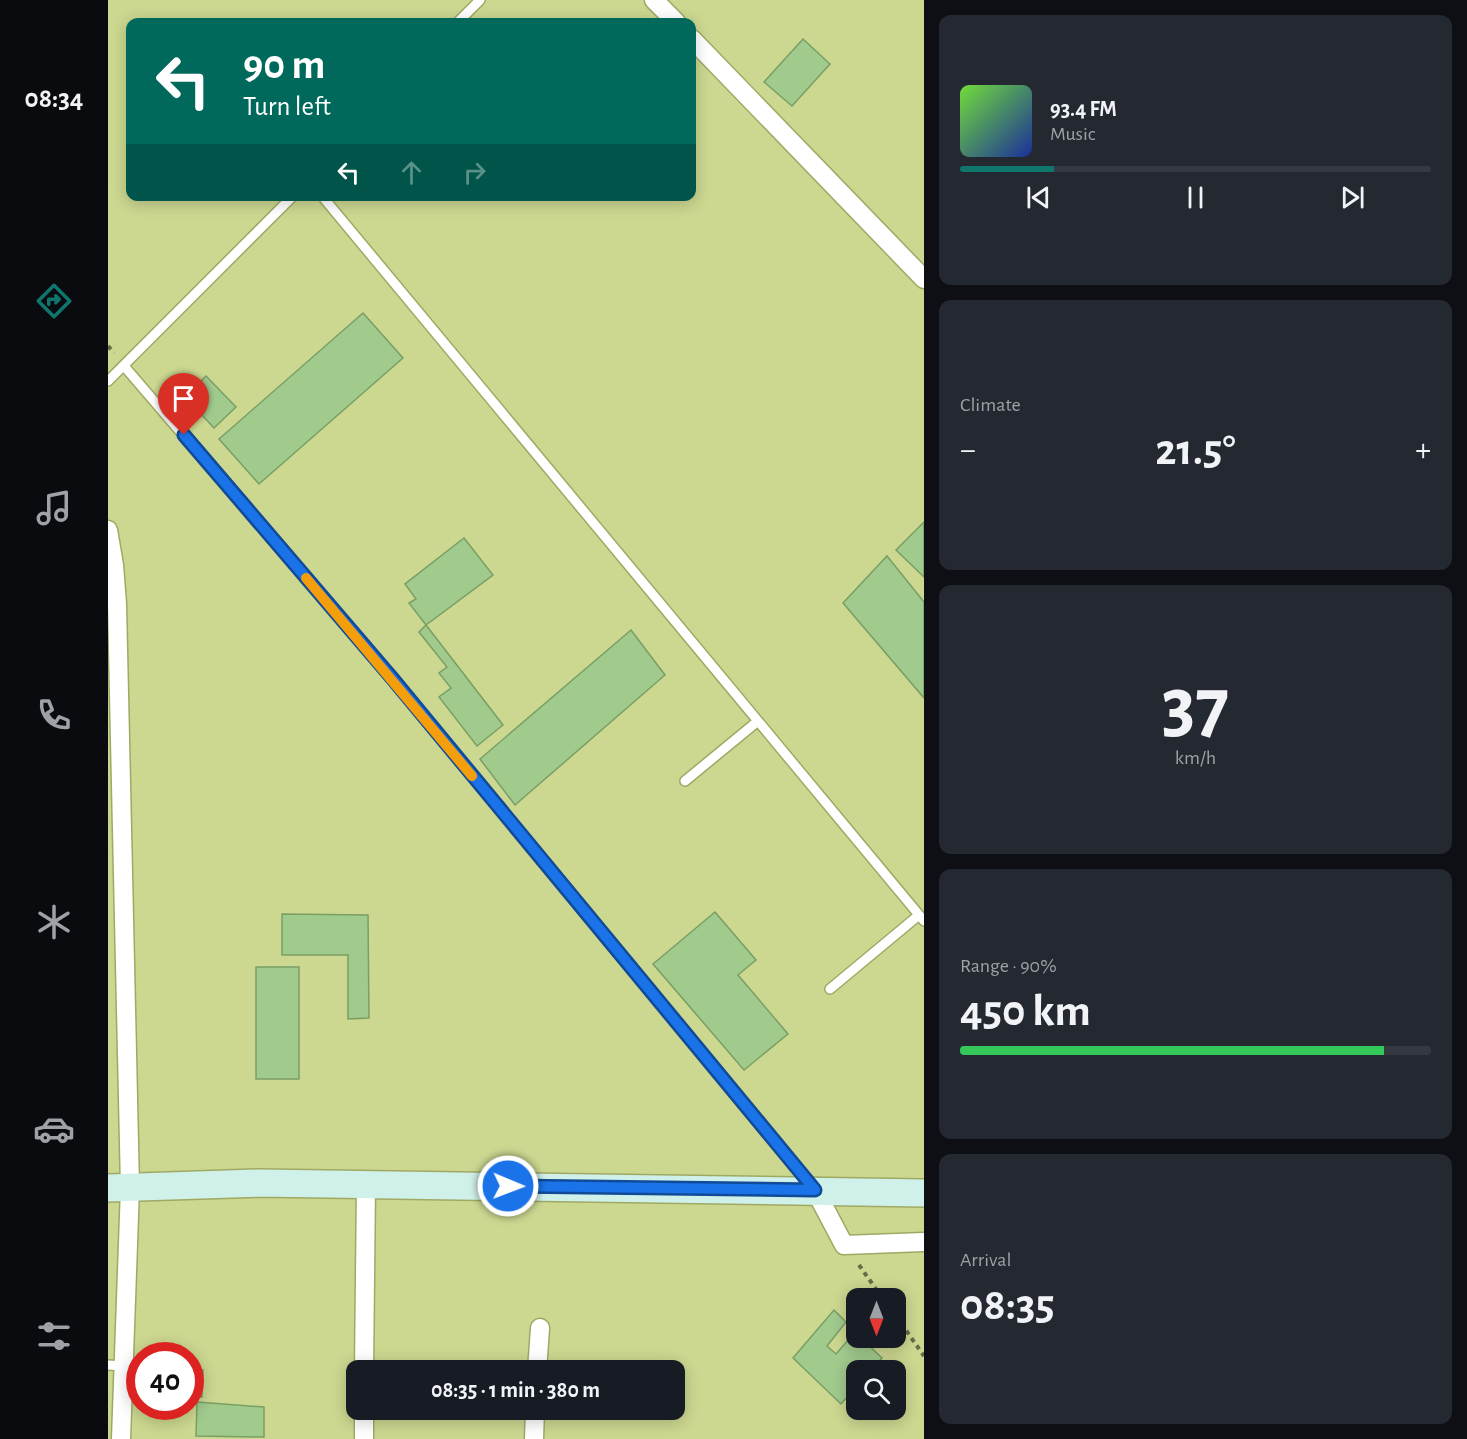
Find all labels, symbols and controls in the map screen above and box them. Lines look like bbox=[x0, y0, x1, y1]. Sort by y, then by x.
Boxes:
icon: left bbox=[144, 42, 222, 120]
text: 90 m bbox=[243, 44, 325, 86]
text: 08:34 bbox=[25, 85, 83, 112]
text: Turn left bbox=[243, 93, 331, 120]
text: 93.4 FM bbox=[1050, 98, 1117, 120]
text: Music bbox=[1050, 124, 1096, 144]
icon: left bbox=[332, 156, 365, 189]
icon: ahead bbox=[395, 156, 428, 189]
icon: right bbox=[458, 156, 491, 189]
icon: previous bbox=[1022, 181, 1055, 214]
icon: pause bbox=[1179, 181, 1212, 214]
icon: next bbox=[1336, 181, 1369, 214]
icon: directions bbox=[33, 280, 75, 322]
pin bbox=[158, 373, 209, 435]
icon: arrive bbox=[167, 382, 200, 415]
text: Climate bbox=[960, 395, 1021, 415]
text: 21.5° bbox=[1155, 428, 1236, 473]
text: − bbox=[960, 434, 976, 467]
text: + bbox=[1415, 434, 1431, 467]
icon: music bbox=[33, 487, 75, 529]
text: 37 bbox=[1162, 668, 1229, 746]
icon: phone bbox=[33, 694, 75, 736]
text: km/h bbox=[1175, 748, 1216, 768]
icon: climate bbox=[33, 901, 75, 943]
text: Range · 90% bbox=[960, 956, 1057, 976]
text: 450 km bbox=[960, 989, 1091, 1034]
icon: car bbox=[33, 1108, 75, 1150]
position arrow bbox=[476, 1154, 540, 1218]
text: Arrival bbox=[960, 1250, 1011, 1270]
text: 08:35 bbox=[960, 1283, 1055, 1328]
north arrow bbox=[846, 1288, 906, 1348]
map controls bbox=[846, 1288, 906, 1420]
icon: filters bbox=[33, 1315, 75, 1357]
speed limit sign: 40 bbox=[126, 1342, 204, 1420]
button: search bbox=[846, 1360, 906, 1420]
text: 08:35 · 1 min · 380 m bbox=[431, 1379, 600, 1401]

